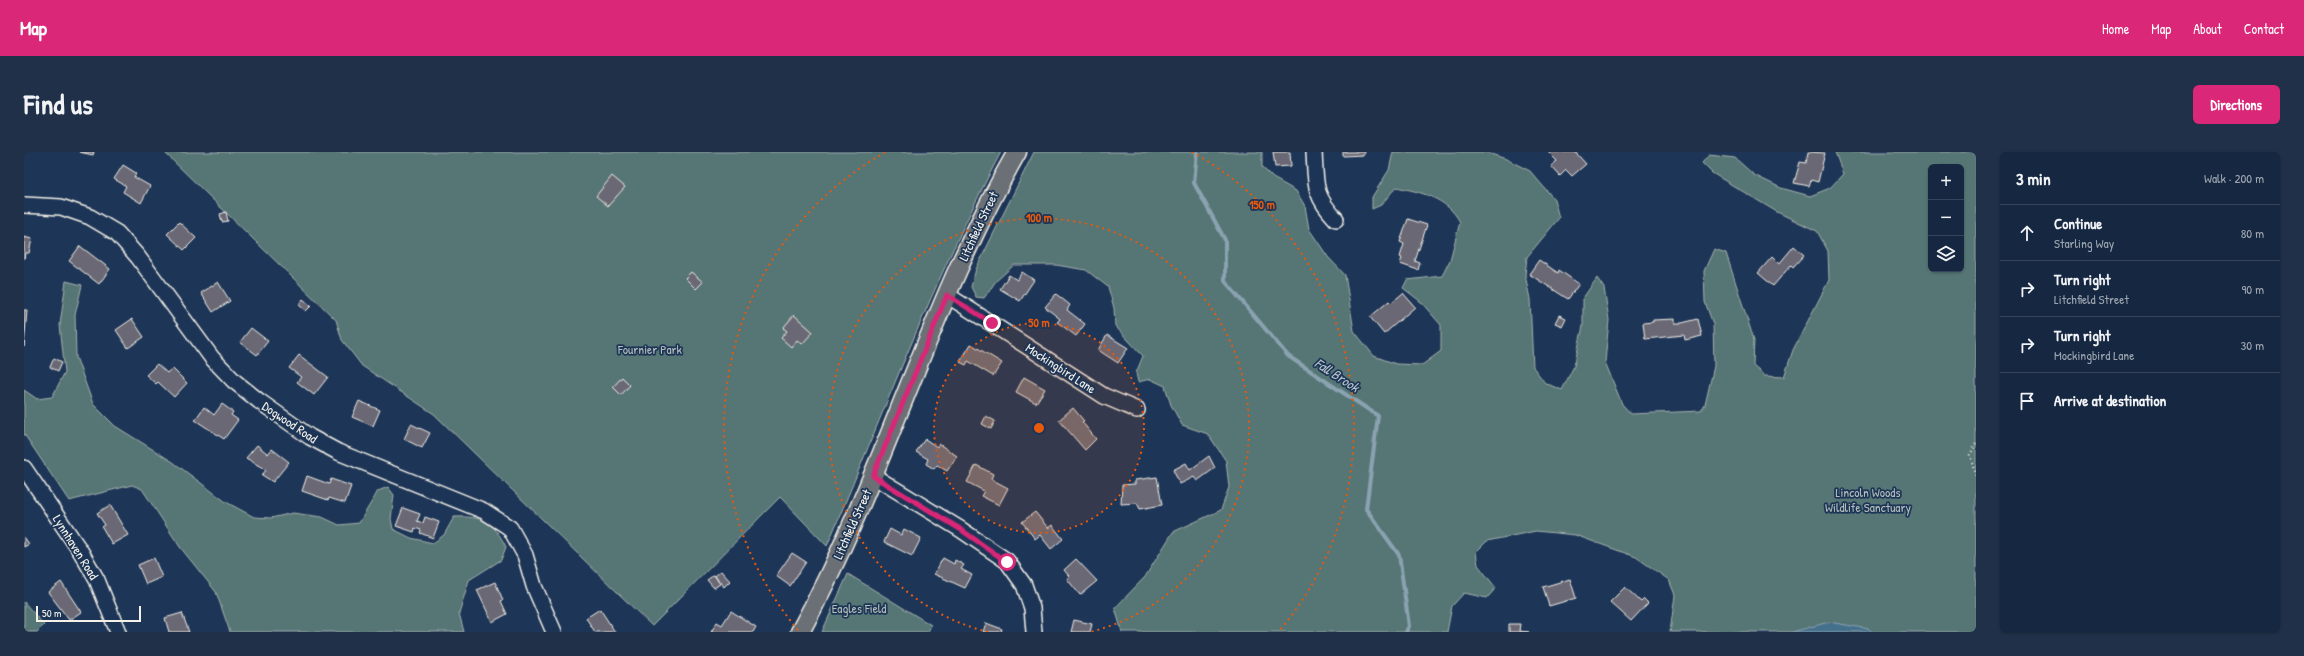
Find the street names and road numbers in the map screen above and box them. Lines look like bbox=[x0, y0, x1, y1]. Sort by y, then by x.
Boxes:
street label: Litchfield Street bbox=[954, 188, 1002, 264]
street label: Mockingbird Lane bbox=[1022, 339, 1100, 397]
street label: Dogwood Road bbox=[259, 397, 321, 447]
street label: Litchfield Street bbox=[829, 486, 876, 562]
street label: Lynnhaven Road bbox=[49, 511, 103, 583]

